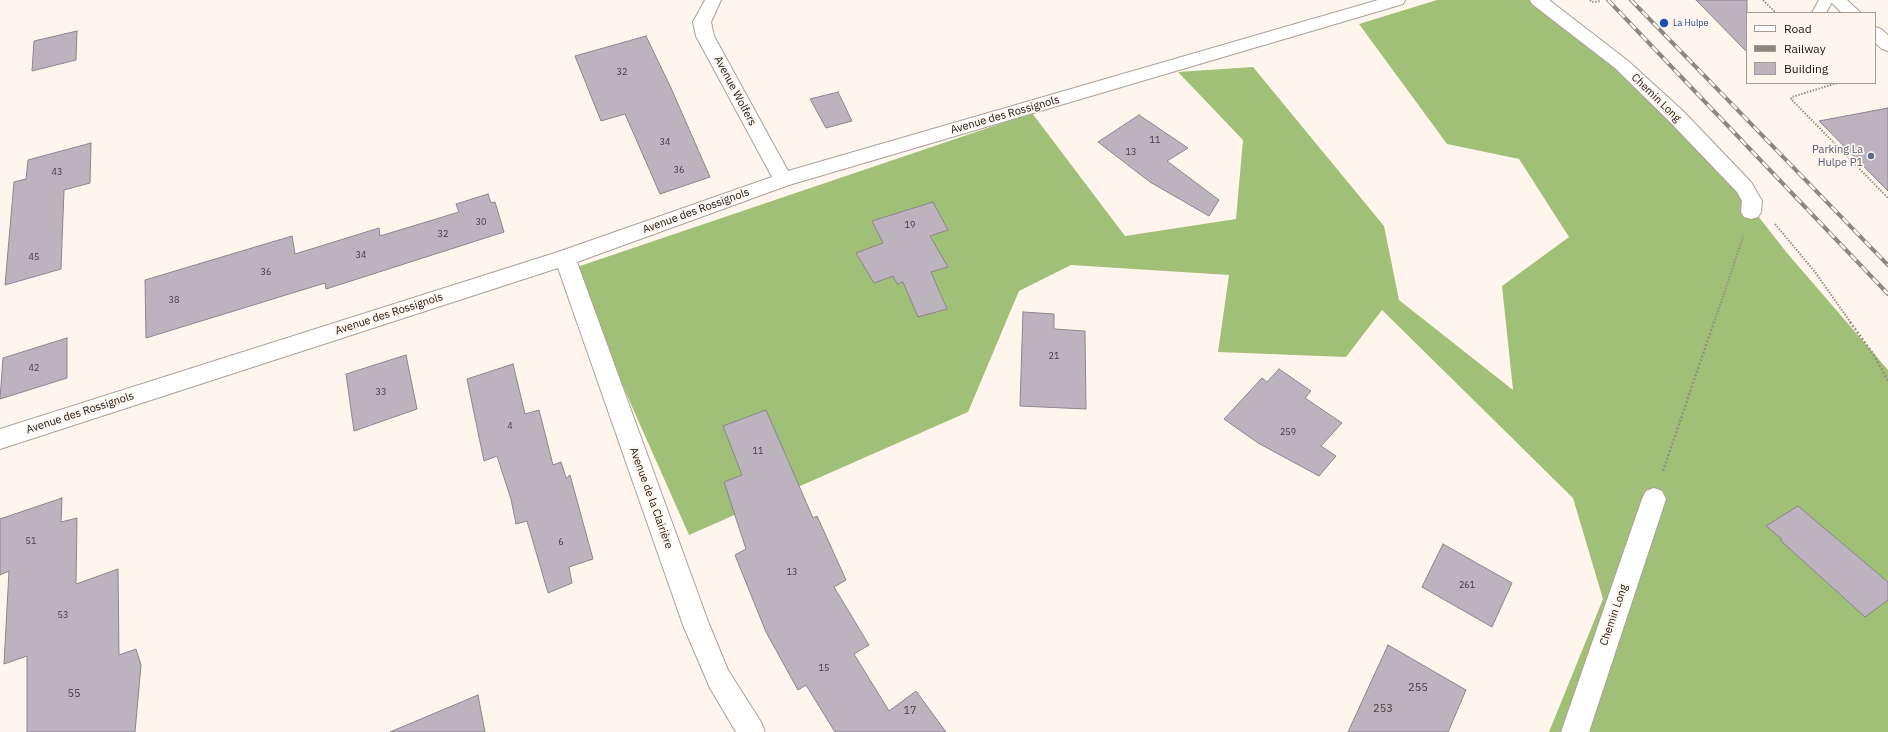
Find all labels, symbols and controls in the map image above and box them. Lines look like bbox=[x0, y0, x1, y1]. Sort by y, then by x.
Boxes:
legend bbox=[1746, 12, 1876, 84]
marker: La Hulpe bbox=[1658, 17, 1670, 29]
place label: La Hulpe bbox=[1673, 18, 1709, 28]
text: Road bbox=[1784, 21, 1812, 36]
text: Railway bbox=[1784, 41, 1826, 56]
street label: Avenue Wolfers bbox=[711, 54, 759, 128]
text: Building bbox=[1784, 61, 1828, 76]
house number: 32 bbox=[617, 67, 627, 77]
street label: Chemin Long bbox=[1628, 71, 1684, 125]
street label: Avenue des Rossignols bbox=[949, 93, 1061, 137]
house number: 11 bbox=[1150, 135, 1160, 145]
house number: 34 bbox=[660, 137, 670, 147]
place label: Parking La Hulpe P1 bbox=[1812, 143, 1863, 169]
house number: 13 bbox=[1126, 147, 1136, 157]
marker: Parking La Hulpe P1 bbox=[1866, 151, 1876, 161]
house number: 36 bbox=[674, 165, 684, 175]
house number: 43 bbox=[52, 167, 62, 177]
street label: Avenue des Rossignols bbox=[641, 186, 751, 236]
house number: 30 bbox=[476, 217, 486, 227]
house number: 19 bbox=[905, 220, 915, 230]
house number: 32 bbox=[438, 229, 448, 239]
house number: 34 bbox=[356, 250, 366, 260]
house number: 45 bbox=[29, 252, 39, 262]
house number: 36 bbox=[261, 267, 271, 277]
street label: Avenue des Rossignols bbox=[333, 290, 445, 338]
house number: 38 bbox=[169, 295, 179, 305]
house number: 21 bbox=[1049, 351, 1059, 361]
house number: 42 bbox=[29, 363, 39, 373]
house number: 33 bbox=[376, 387, 386, 397]
street label: Avenue des Rossignols bbox=[24, 389, 136, 437]
house number: 4 bbox=[507, 421, 513, 431]
house number: 259 bbox=[1280, 427, 1296, 437]
street label: Avenue de la Clairière bbox=[626, 445, 676, 551]
house number: 11 bbox=[753, 446, 763, 456]
house number: 51 bbox=[26, 536, 36, 546]
house number: 6 bbox=[558, 537, 564, 547]
house number: 13 bbox=[787, 567, 797, 577]
house number: 261 bbox=[1459, 580, 1475, 590]
street label: Chemin Long bbox=[1597, 583, 1631, 647]
house number: 53 bbox=[58, 610, 68, 620]
house number: 15 bbox=[819, 663, 829, 673]
house number: 255 bbox=[1408, 681, 1428, 695]
house number: 55 bbox=[67, 687, 81, 701]
house number: 253 bbox=[1373, 702, 1393, 716]
house number: 17 bbox=[903, 704, 917, 718]

